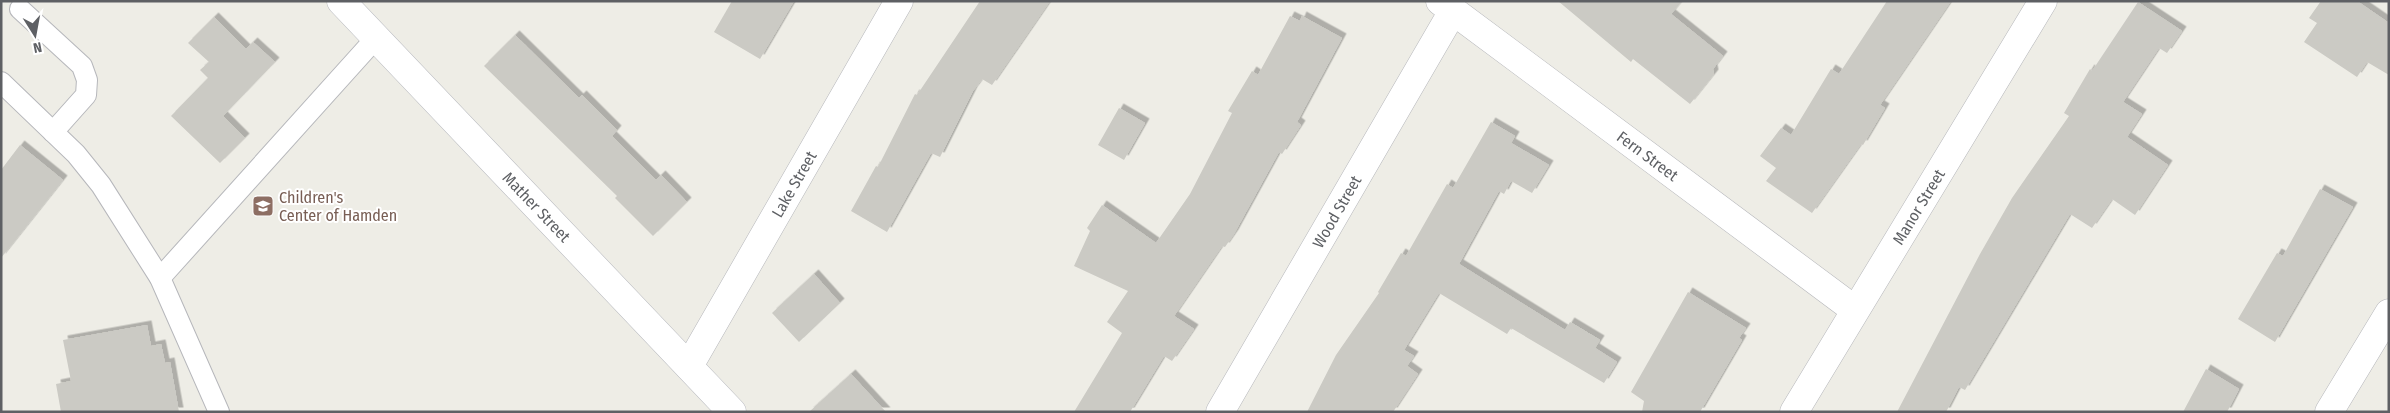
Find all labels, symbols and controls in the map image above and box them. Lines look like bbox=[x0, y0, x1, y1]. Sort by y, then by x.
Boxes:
north arrow bbox=[10, 10, 60, 60]
text: N bbox=[32, 38, 43, 56]
street label: Fern Street bbox=[1613, 127, 1682, 186]
street label: Lake Street bbox=[768, 147, 821, 221]
street label: Manor Street bbox=[1889, 165, 1949, 248]
street label: Mather Street bbox=[499, 168, 575, 247]
street label: Wood Street bbox=[1309, 171, 1366, 251]
place label: Children's Center of Hamden bbox=[279, 188, 397, 225]
school or university icon: Children's Center of Hamden bbox=[251, 194, 275, 218]

